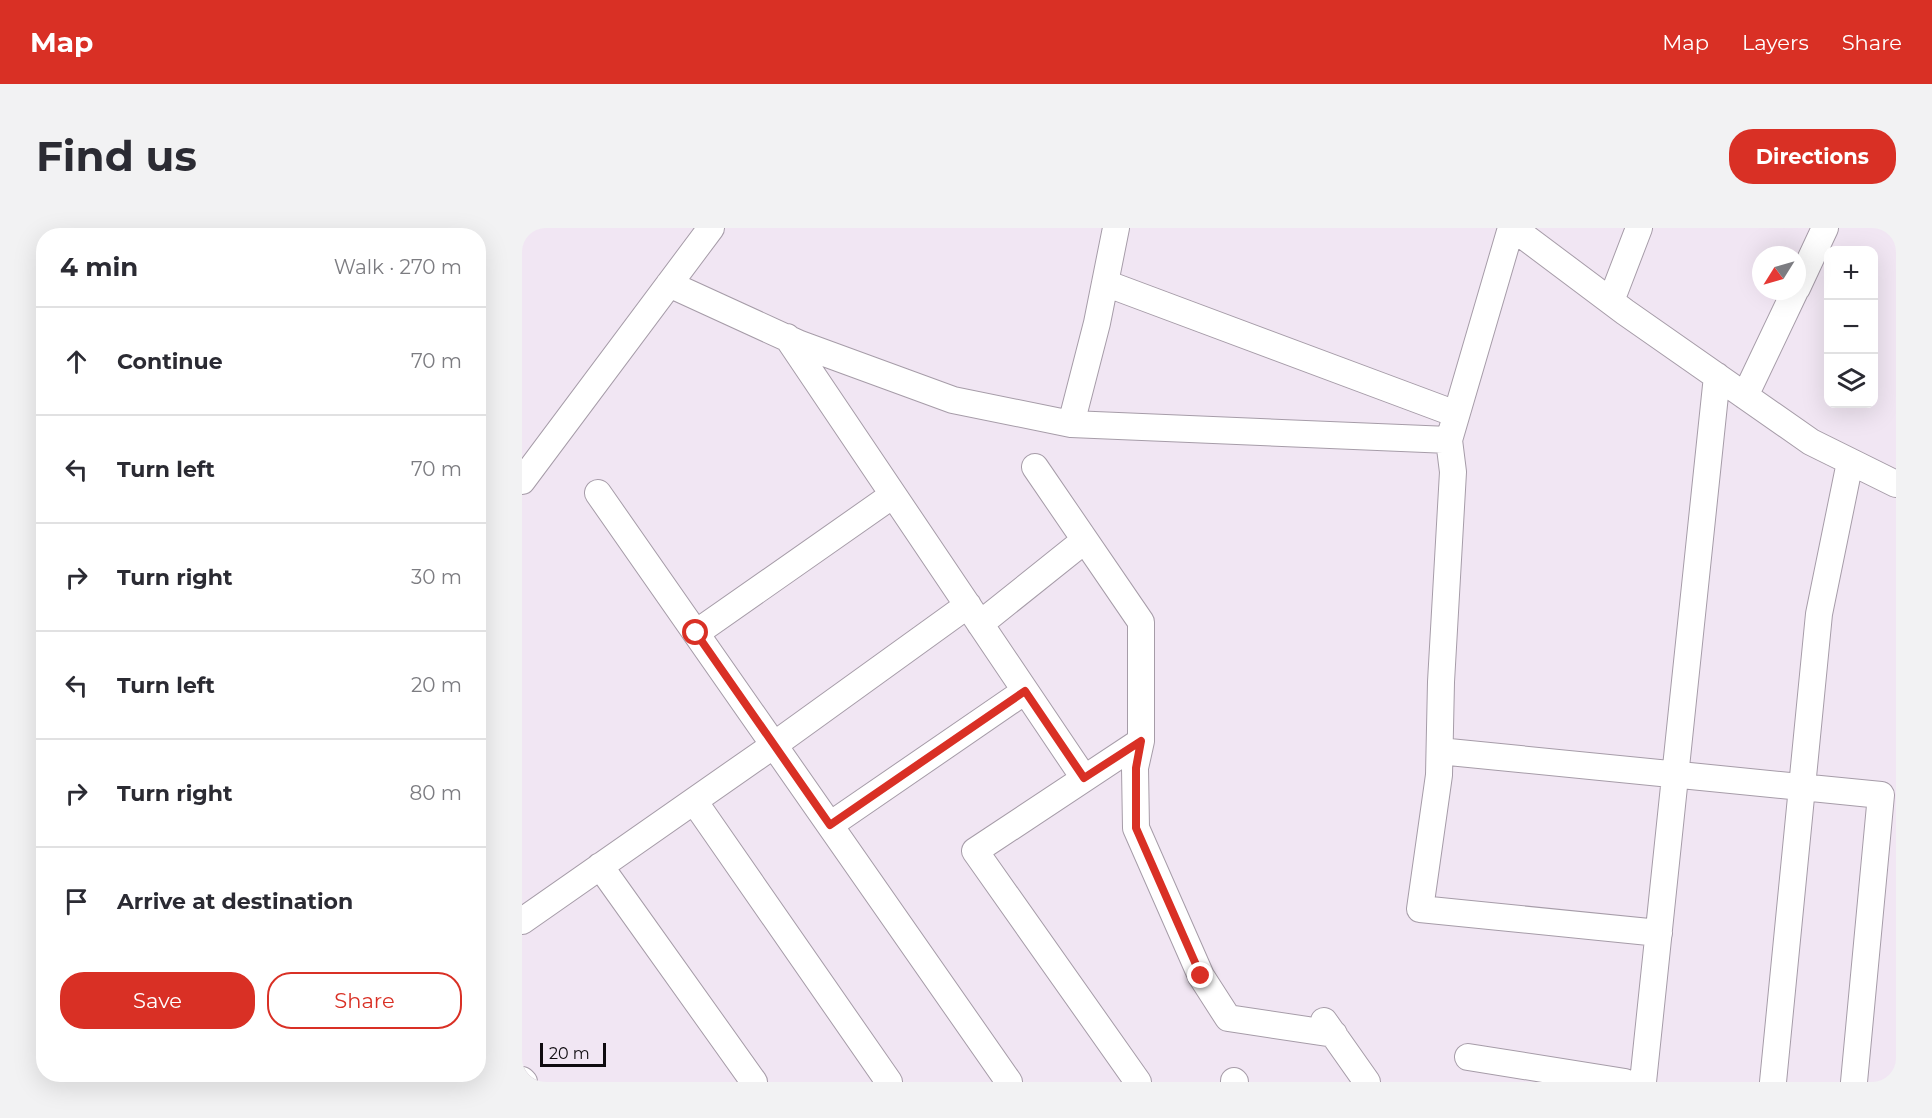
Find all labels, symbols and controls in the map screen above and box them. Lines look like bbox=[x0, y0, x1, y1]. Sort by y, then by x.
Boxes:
text: Map bbox=[30, 25, 93, 59]
text: Map bbox=[1662, 30, 1709, 55]
text: Layers bbox=[1742, 30, 1809, 55]
text: Share bbox=[1842, 30, 1902, 55]
button: Directions bbox=[1729, 129, 1896, 184]
text: Find us bbox=[36, 130, 197, 182]
north arrow bbox=[1752, 246, 1806, 300]
map controls bbox=[1824, 246, 1878, 408]
button: + bbox=[1824, 246, 1878, 300]
text: 4 min bbox=[60, 251, 138, 283]
text: Walk · 270 m bbox=[334, 255, 462, 279]
button: − bbox=[1824, 300, 1878, 354]
icon: ahead bbox=[60, 345, 93, 378]
text: Continue bbox=[117, 348, 223, 375]
text: 70 m bbox=[411, 349, 462, 373]
button: layers bbox=[1824, 354, 1878, 408]
icon: left bbox=[60, 453, 93, 486]
text: Turn left bbox=[117, 456, 215, 483]
text: 70 m bbox=[411, 457, 462, 481]
icon: right bbox=[60, 561, 93, 594]
text: Turn right bbox=[117, 564, 232, 591]
text: 30 m bbox=[411, 565, 462, 589]
route start bbox=[682, 619, 708, 645]
icon: left bbox=[60, 669, 93, 702]
text: Turn left bbox=[117, 672, 215, 699]
text: 20 m bbox=[411, 673, 462, 697]
icon: right bbox=[60, 777, 93, 810]
text: Turn right bbox=[117, 780, 232, 807]
text: 80 m bbox=[410, 781, 462, 805]
icon: arrive bbox=[60, 885, 93, 918]
text: Arrive at destination bbox=[117, 888, 353, 915]
route end bbox=[1187, 962, 1213, 988]
button: Save bbox=[60, 972, 255, 1029]
button: Share bbox=[267, 972, 462, 1029]
scale bar bbox=[540, 1040, 606, 1068]
text: 20 m bbox=[549, 1044, 590, 1063]

